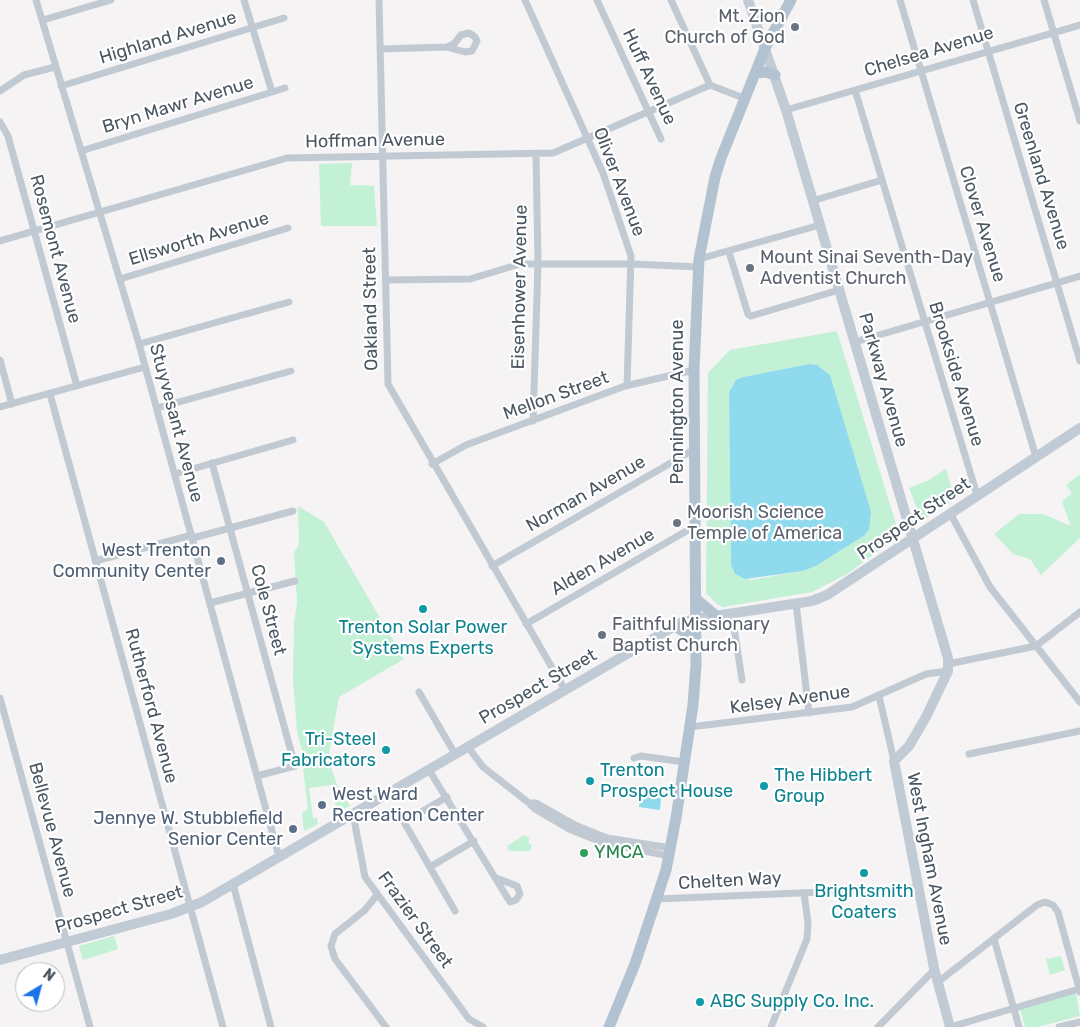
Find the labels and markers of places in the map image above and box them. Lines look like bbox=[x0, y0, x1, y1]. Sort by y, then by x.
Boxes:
place label: Mt. Zion Church of God bbox=[664, 6, 785, 48]
marker: Mt. Zion Church of God bbox=[789, 21, 801, 33]
place label: Mount Sinai Seventh-Day Adventist Church bbox=[760, 247, 973, 290]
marker: Mount Sinai Seventh-Day Adventist Church bbox=[744, 262, 756, 274]
place label: Moorish Science Temple of America bbox=[687, 502, 842, 544]
marker: Moorish Science Temple of America bbox=[671, 517, 683, 529]
place label: West Trenton Community Center bbox=[52, 540, 211, 582]
marker: West Trenton Community Center bbox=[215, 555, 227, 567]
marker: Trenton Solar Power Systems Experts bbox=[417, 603, 429, 615]
place label: Faithful Missionary Baptist Church bbox=[612, 614, 770, 656]
place label: Trenton Solar Power Systems Experts bbox=[339, 617, 507, 660]
marker: Faithful Missionary Baptist Church bbox=[596, 629, 608, 641]
place label: Tri-Steel Fabricators bbox=[281, 729, 376, 772]
marker: Tri-Steel Fabricators bbox=[380, 744, 392, 756]
place label: Trenton Prospect House bbox=[600, 760, 733, 802]
place label: The Hibbert Group bbox=[774, 765, 872, 808]
marker: Trenton Prospect House bbox=[584, 775, 596, 787]
marker: The Hibbert Group bbox=[758, 780, 770, 792]
place label: West Ward Recreation Center bbox=[332, 784, 484, 826]
marker: West Ward Recreation Center bbox=[316, 799, 328, 811]
place label: Jennye W. Stubblefield Senior Center bbox=[93, 808, 283, 851]
marker: Jennye W. Stubblefield Senior Center bbox=[287, 823, 299, 835]
place label: YMCA bbox=[594, 842, 644, 864]
marker: YMCA bbox=[578, 847, 590, 859]
marker: Brightsmith Coaters bbox=[858, 867, 870, 879]
place label: Brightsmith Coaters bbox=[814, 881, 914, 924]
place label: ABC Supply Co. Inc. bbox=[710, 991, 874, 1013]
marker: ABC Supply Co. Inc. bbox=[694, 996, 706, 1008]

